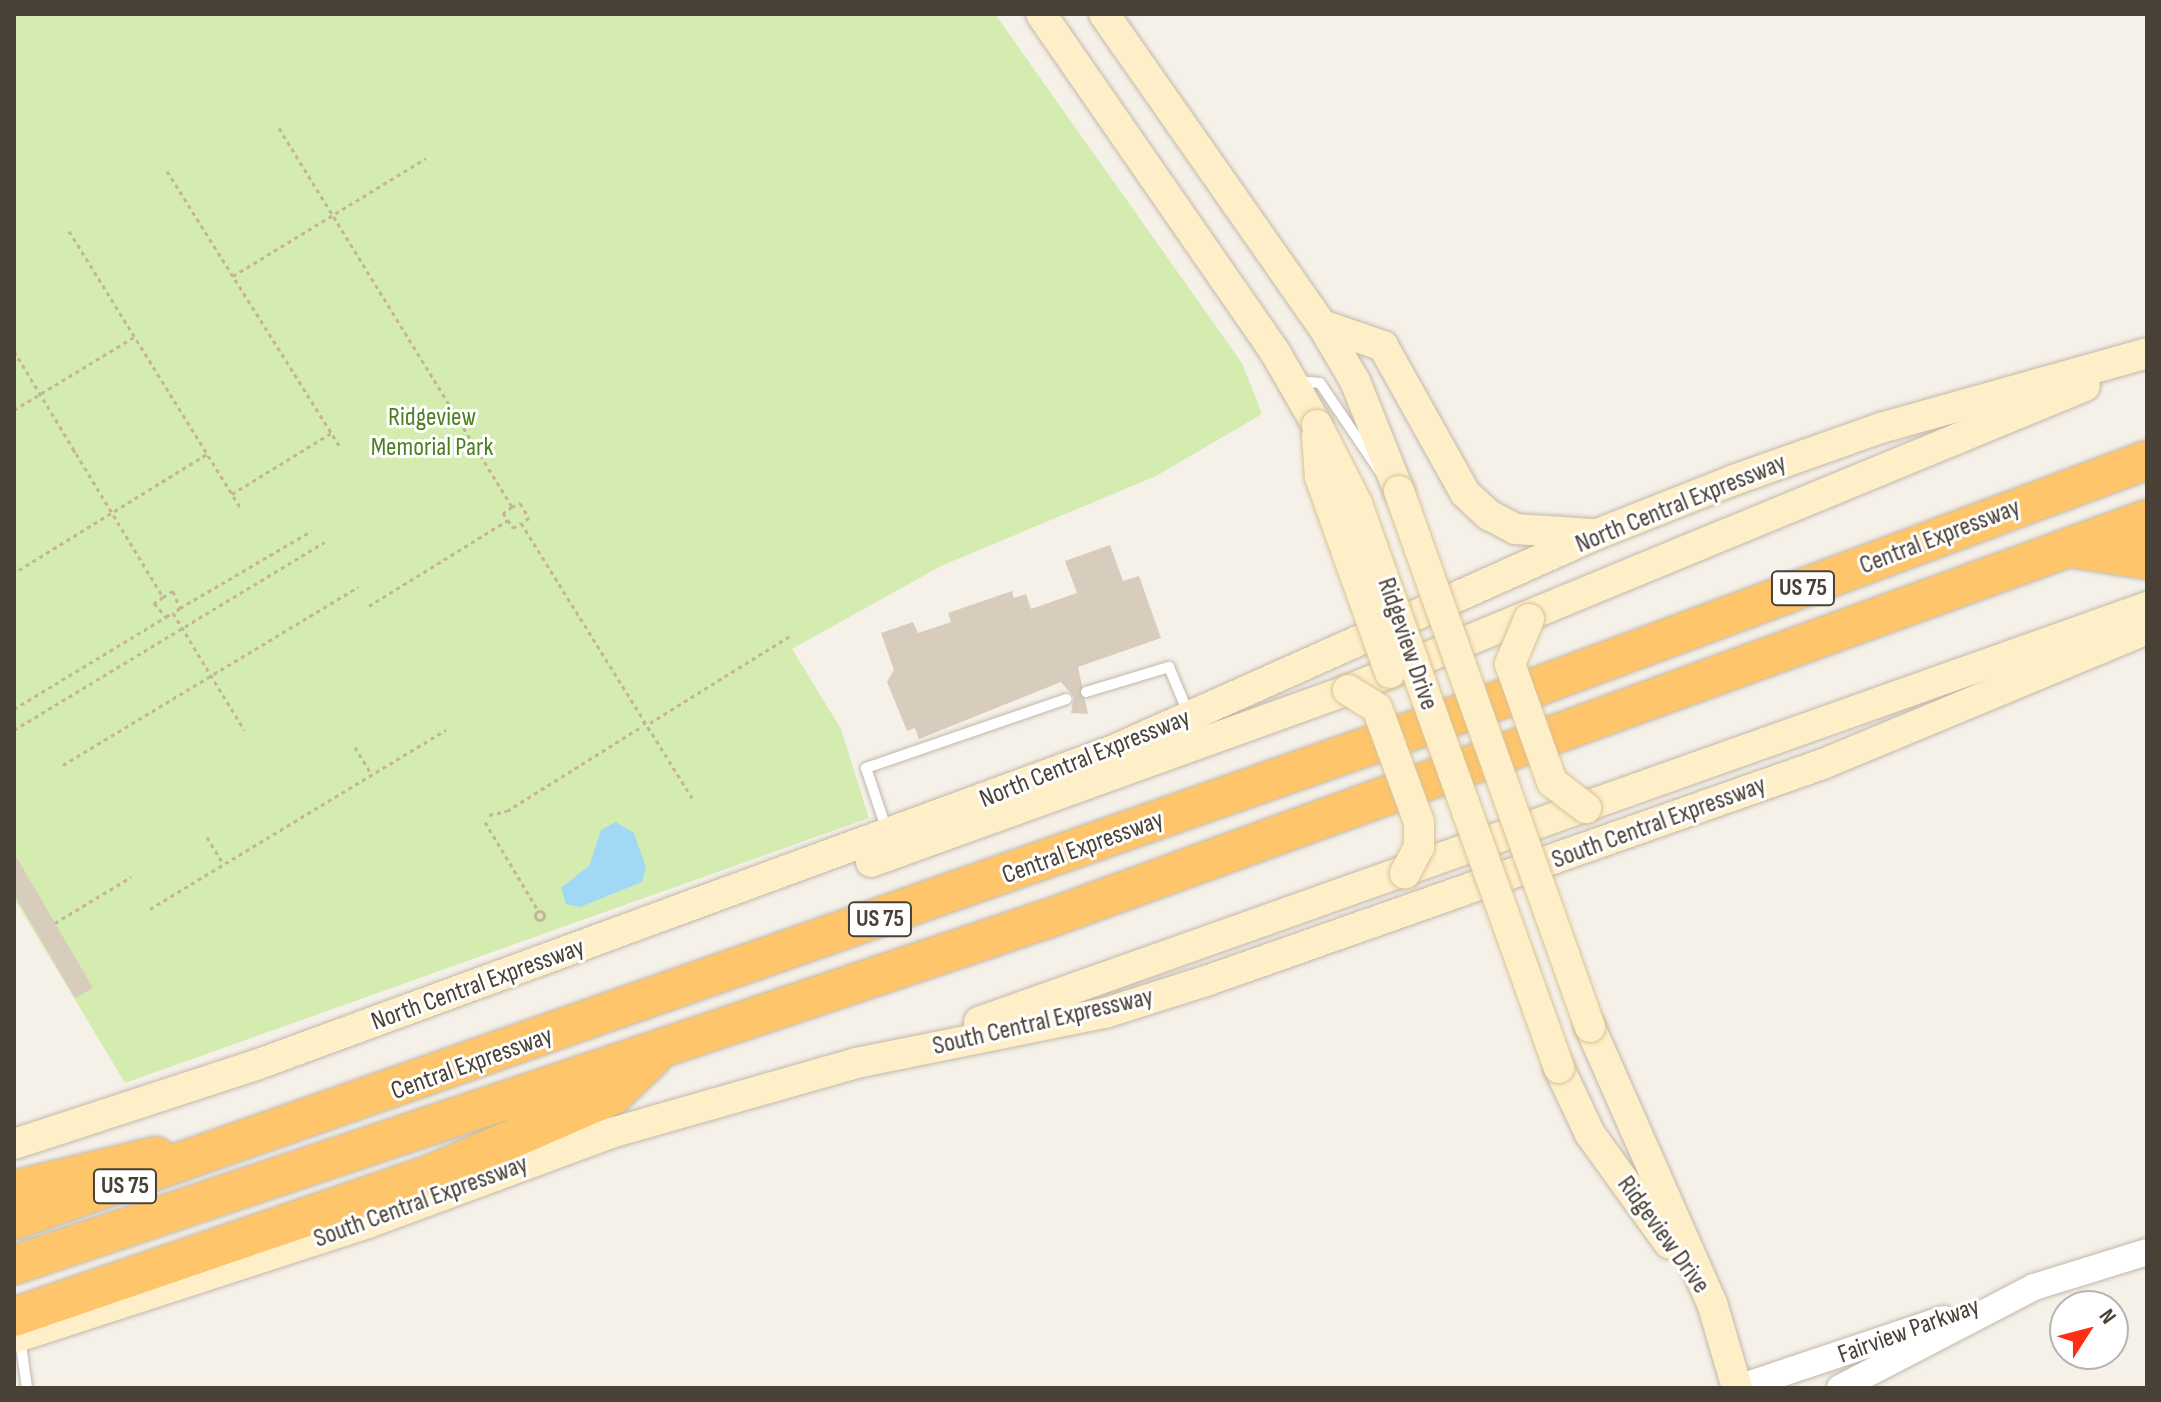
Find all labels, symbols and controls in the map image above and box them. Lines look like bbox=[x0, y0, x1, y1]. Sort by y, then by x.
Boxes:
park label: Ridgeview Memorial Park bbox=[371, 402, 493, 464]
street label: North Central Expressway bbox=[1571, 448, 1791, 560]
street label: Central Expressway bbox=[1855, 492, 2025, 582]
road number: US 75 bbox=[1769, 568, 1837, 608]
street label: Ridgeview Drive bbox=[1370, 574, 1444, 714]
street label: North Central Expressway bbox=[975, 703, 1195, 815]
street label: South Central Expressway bbox=[1548, 770, 1770, 876]
street label: Central Expressway bbox=[998, 804, 1168, 892]
road number: US 75 bbox=[846, 899, 914, 939]
street label: North Central Expressway bbox=[367, 932, 589, 1038]
street label: South Central Expressway bbox=[930, 981, 1156, 1063]
street label: Central Expressway bbox=[387, 1020, 557, 1108]
street label: South Central Expressway bbox=[310, 1149, 532, 1255]
road number: US 75 bbox=[91, 1166, 159, 1206]
street label: Ridgeview Drive bbox=[1610, 1170, 1716, 1300]
north arrow bbox=[2049, 1290, 2129, 1370]
street label: Fairview Parkway bbox=[1834, 1291, 1984, 1371]
text: N bbox=[2093, 1304, 2122, 1329]

